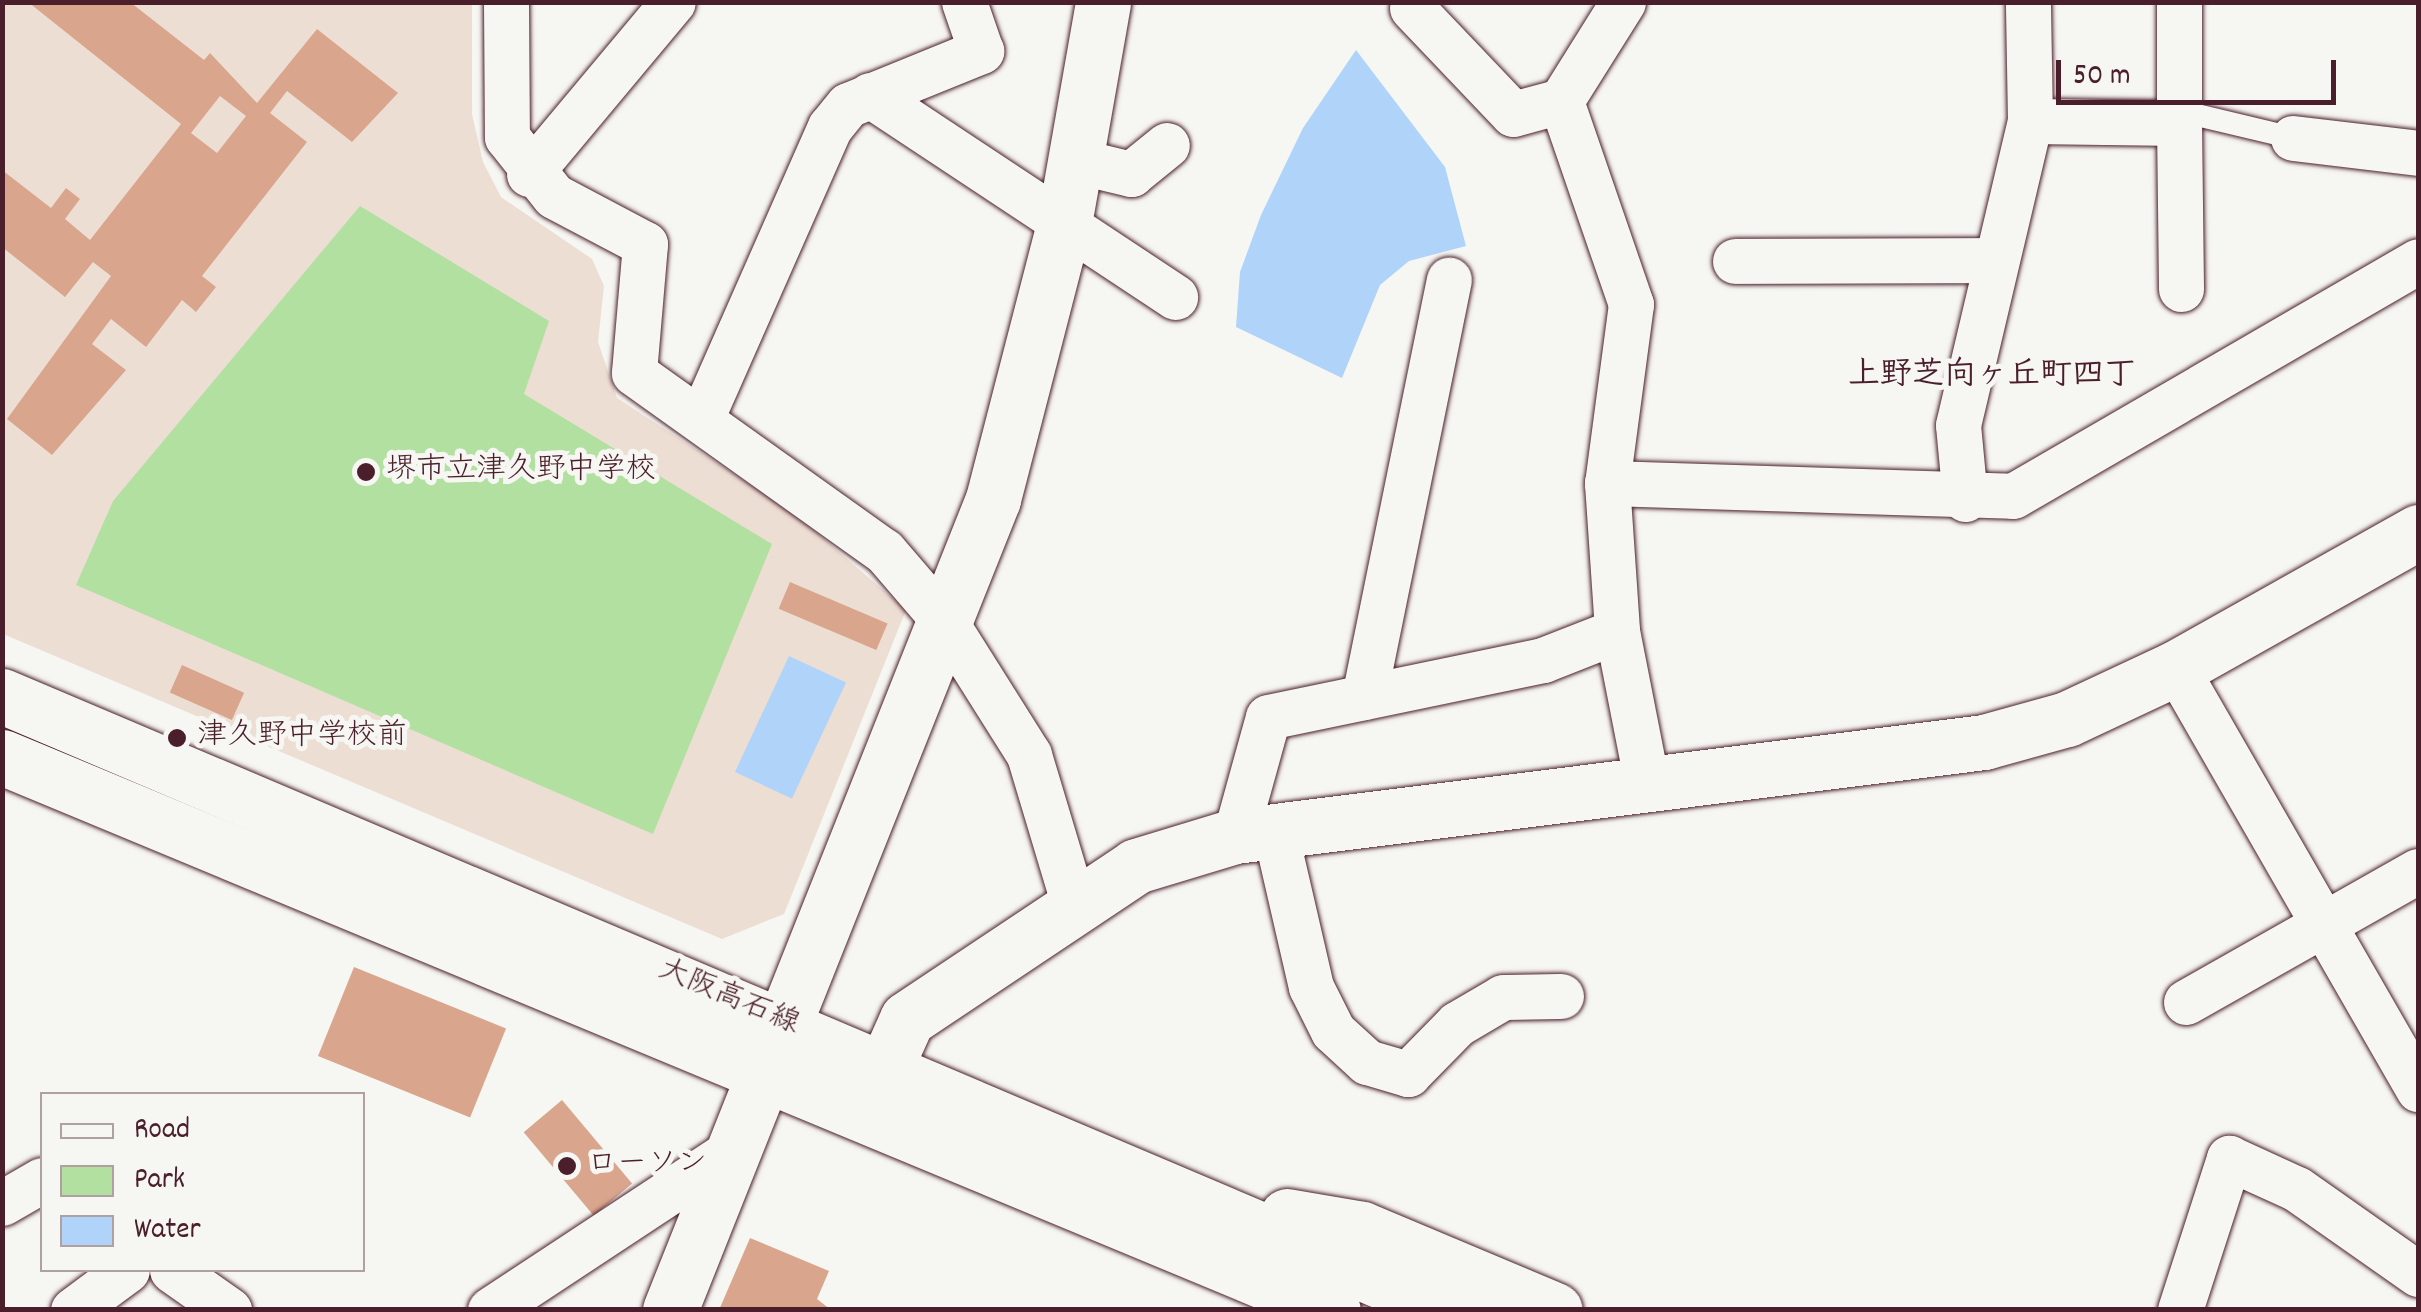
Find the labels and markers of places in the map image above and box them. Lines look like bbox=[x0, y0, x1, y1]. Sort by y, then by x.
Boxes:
place label: 堺市立津久野中学校 bbox=[386, 454, 656, 490]
marker: 堺市立津久野中学校 bbox=[355, 461, 377, 483]
place label: 津久野中学校前 bbox=[197, 720, 407, 756]
marker: 津久野中学校前 bbox=[166, 727, 188, 749]
place label: ローソン bbox=[587, 1148, 707, 1184]
marker: ローソン bbox=[556, 1155, 578, 1177]

